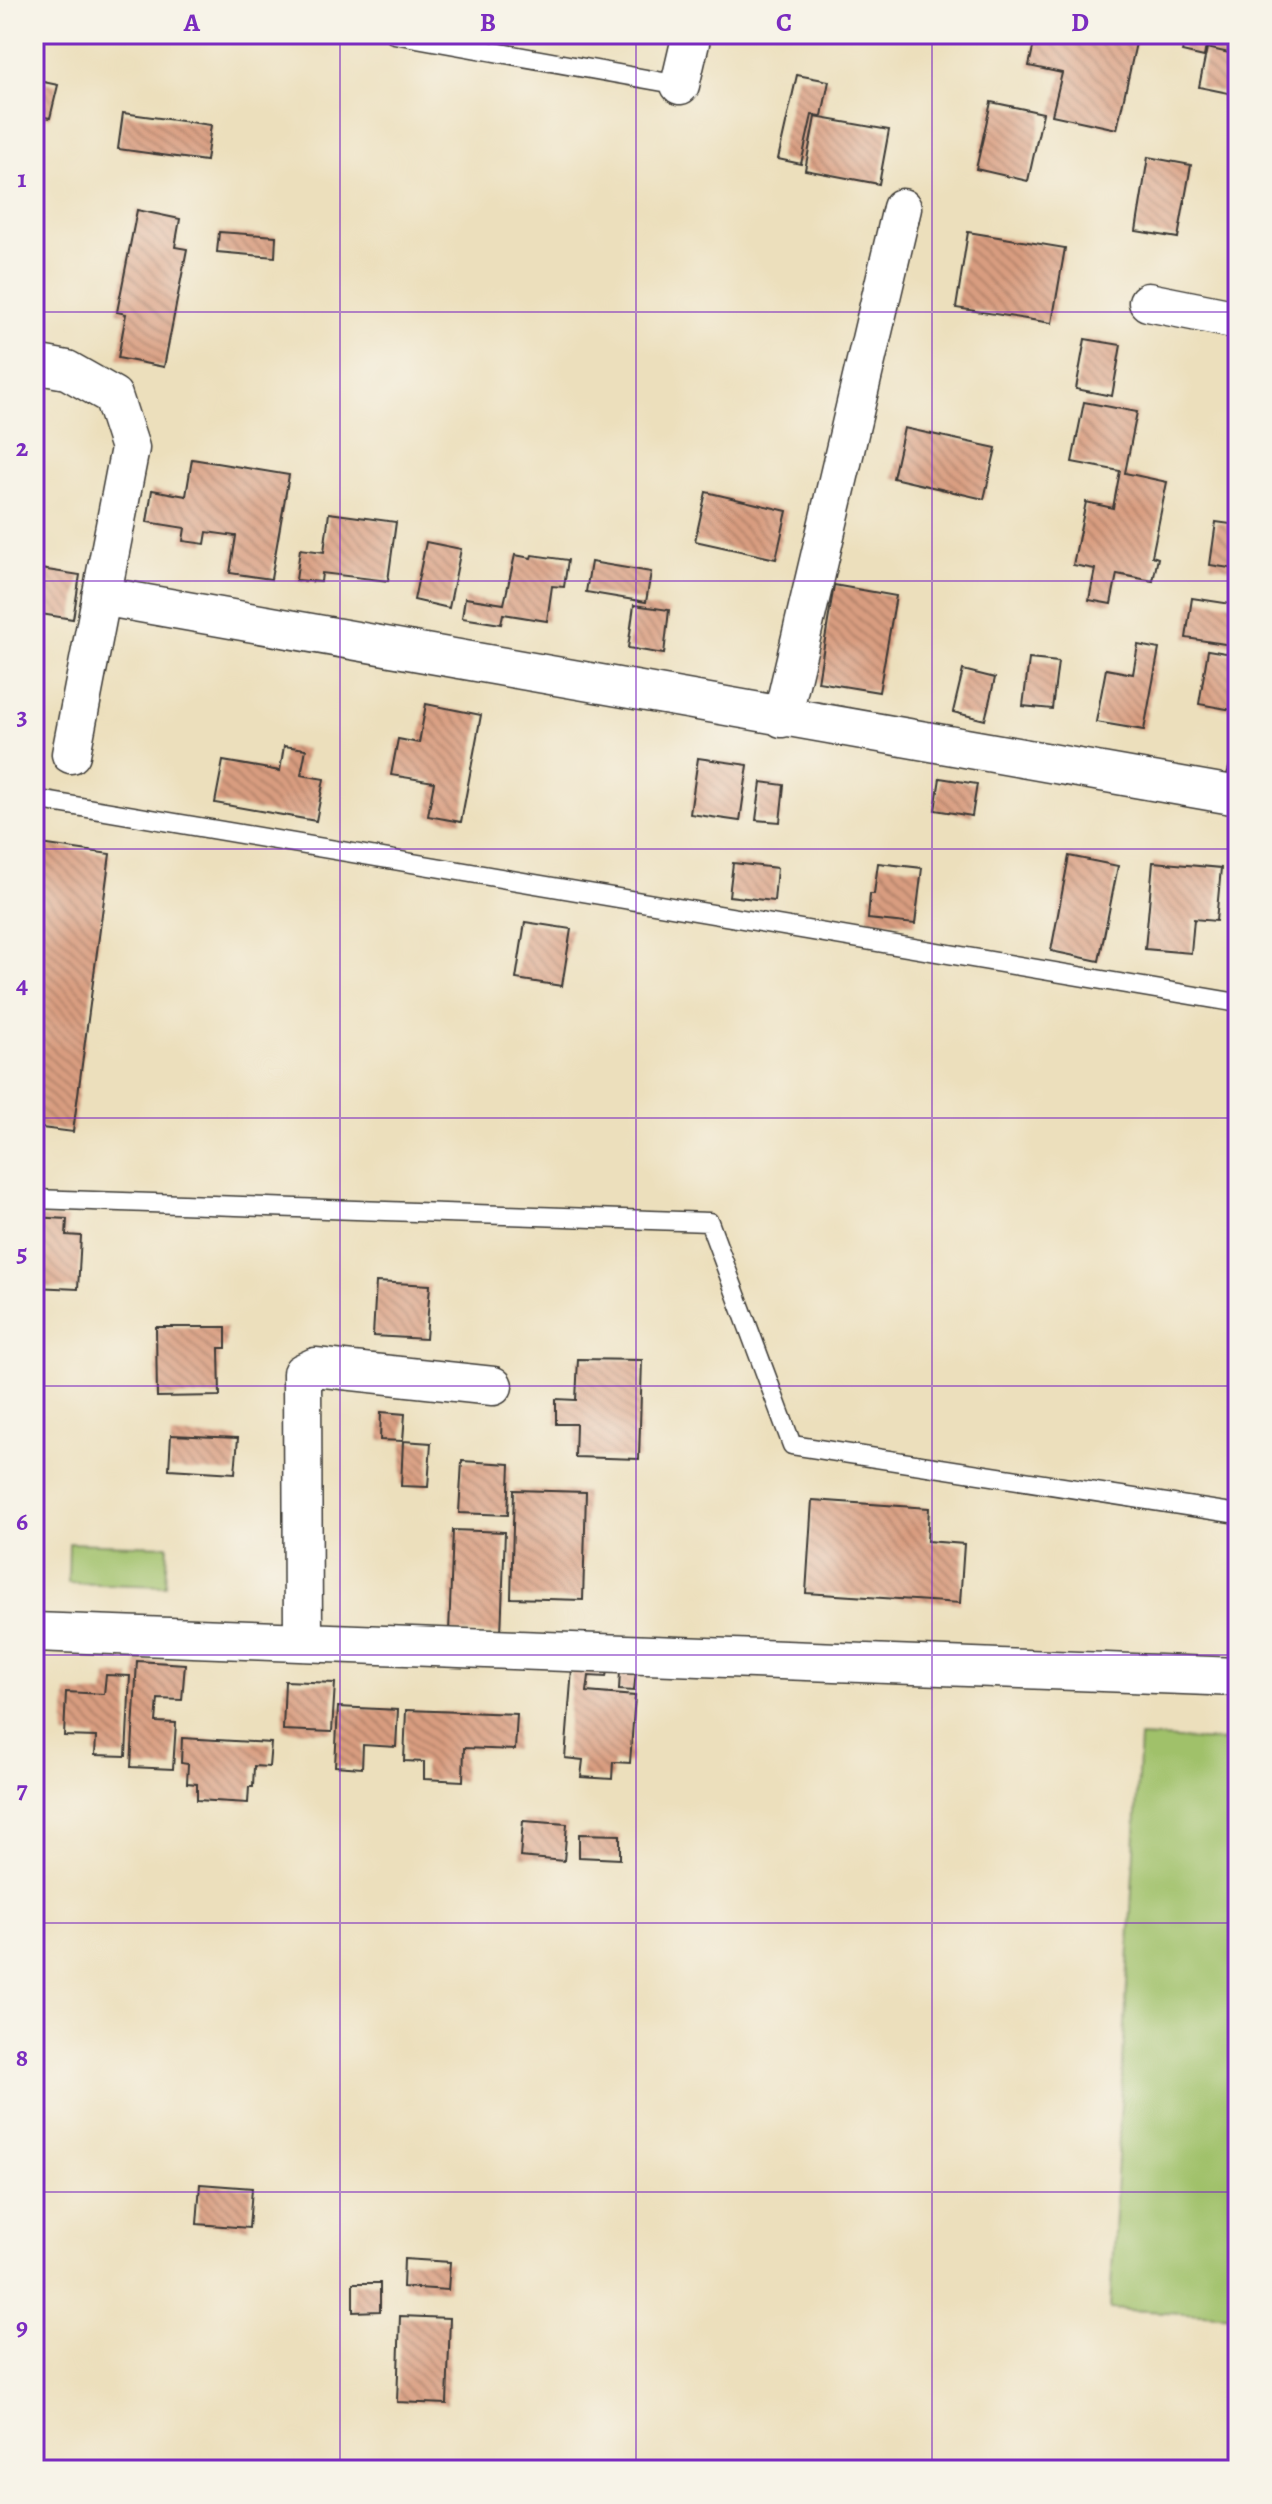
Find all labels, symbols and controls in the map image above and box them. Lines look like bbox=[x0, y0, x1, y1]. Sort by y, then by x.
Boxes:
text: A bbox=[183, 5, 201, 40]
text: B bbox=[480, 5, 496, 40]
text: C bbox=[776, 5, 792, 40]
text: D bbox=[1071, 5, 1089, 40]
text: 1 bbox=[17, 161, 27, 196]
text: 2 bbox=[16, 430, 29, 465]
text: 3 bbox=[16, 698, 28, 733]
text: 4 bbox=[16, 967, 28, 1002]
text: 5 bbox=[16, 1235, 28, 1270]
text: 6 bbox=[16, 1504, 28, 1539]
text: 7 bbox=[16, 1772, 28, 1807]
text: 8 bbox=[16, 2040, 28, 2075]
text: 9 bbox=[16, 2309, 28, 2344]

